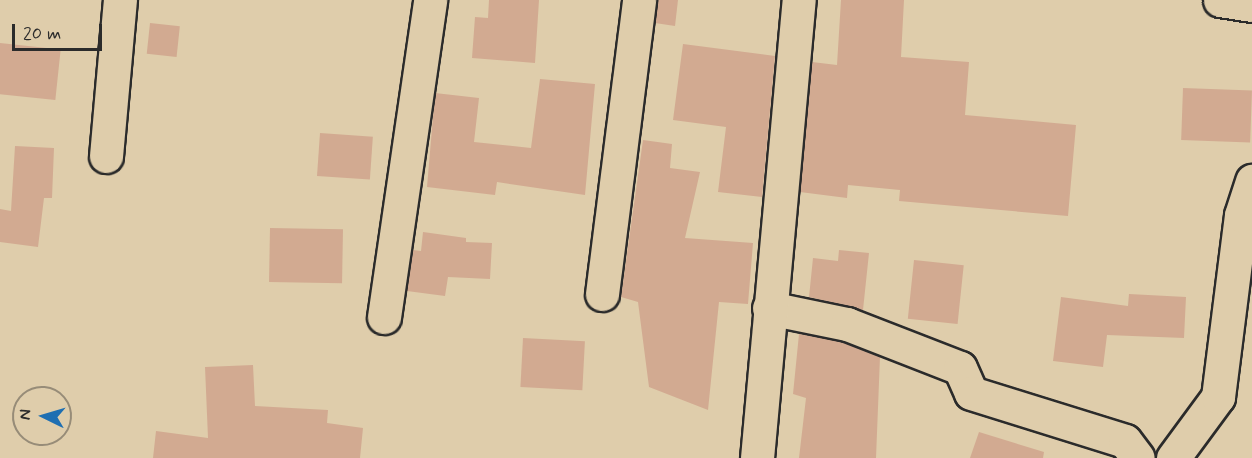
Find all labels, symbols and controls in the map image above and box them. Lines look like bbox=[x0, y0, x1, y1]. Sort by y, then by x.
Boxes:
scale bar bbox=[15, 12, 105, 50]
text: 20 m bbox=[23, 22, 61, 46]
north arrow bbox=[12, 386, 72, 446]
text: N bbox=[15, 408, 36, 421]

